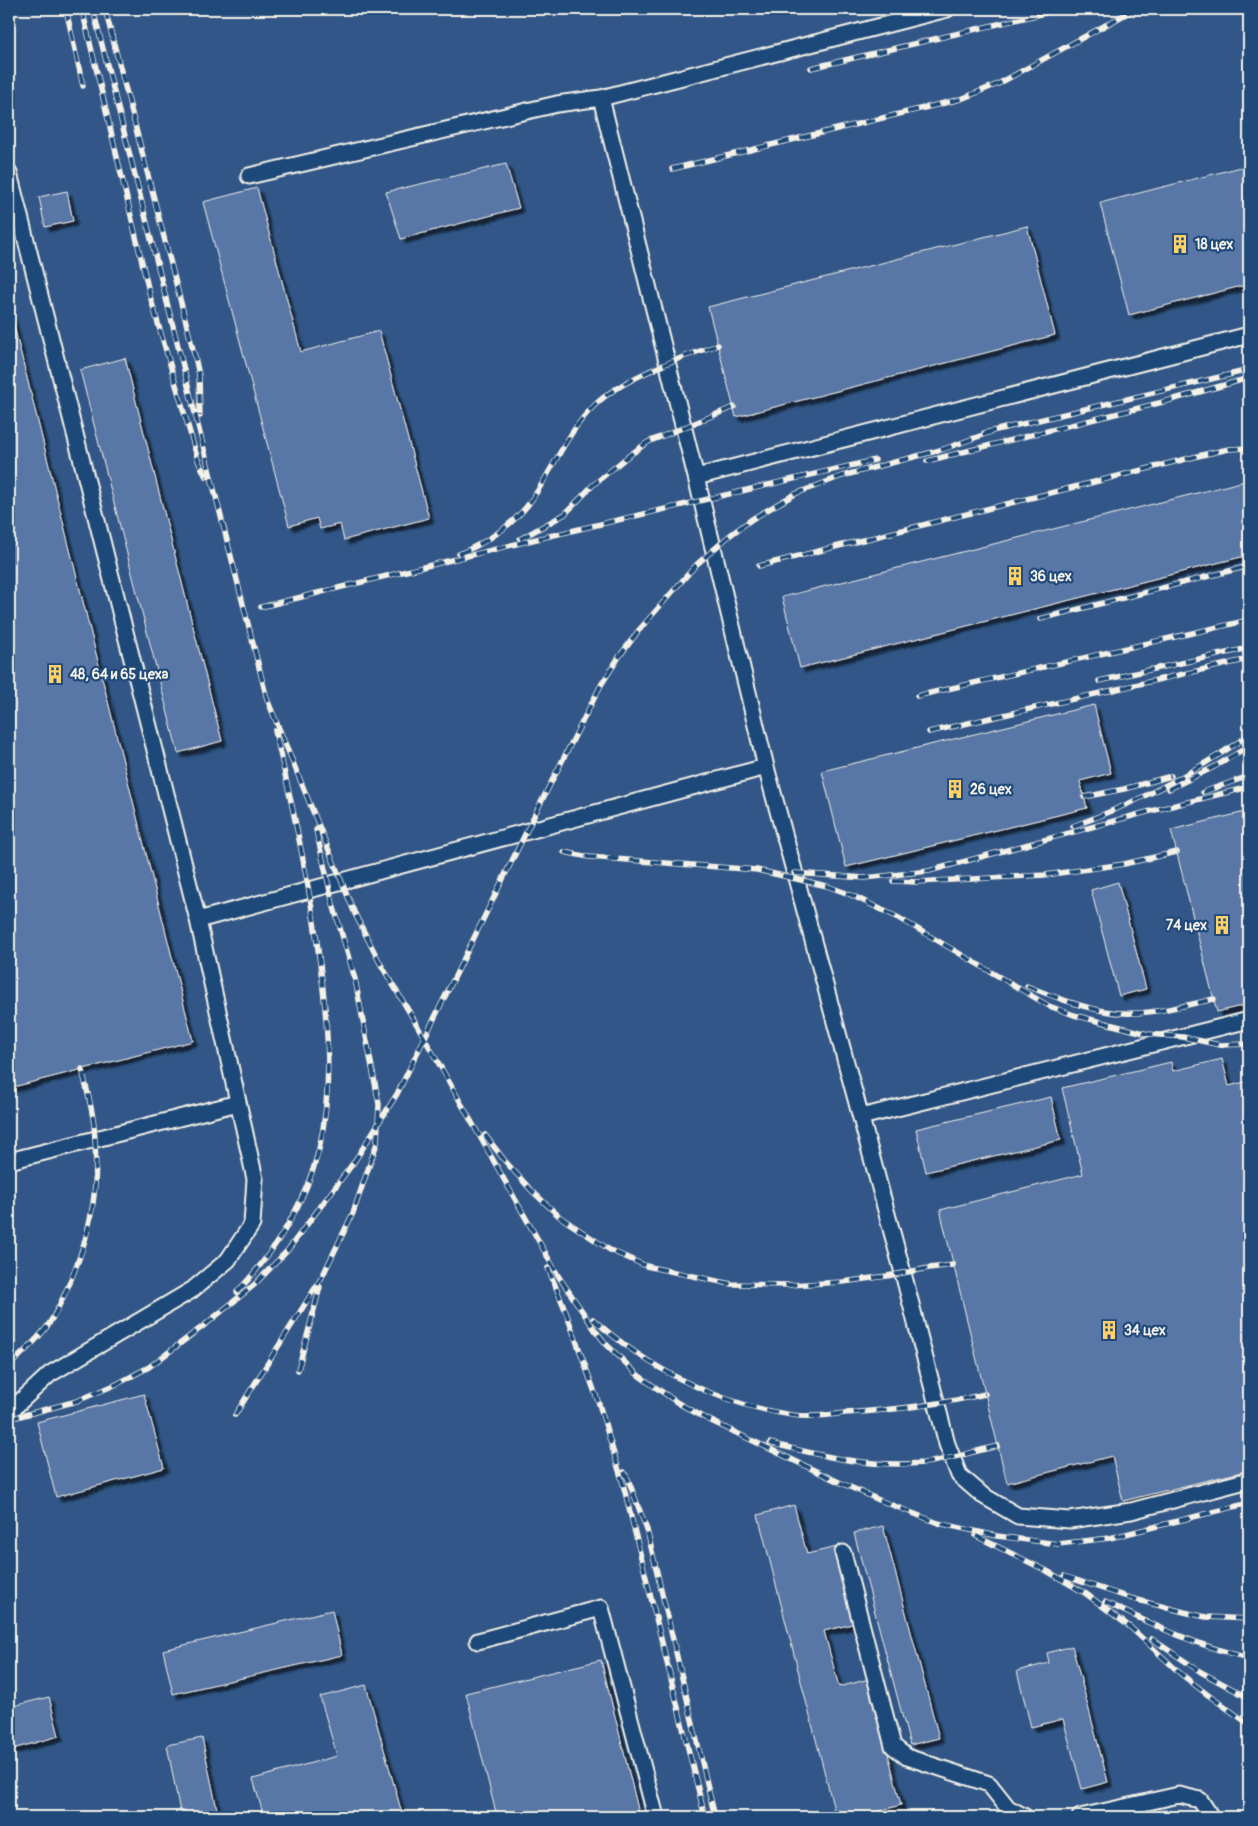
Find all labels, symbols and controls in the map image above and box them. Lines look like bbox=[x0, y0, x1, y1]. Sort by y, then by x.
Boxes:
building icon: 18 цех bbox=[1169, 233, 1191, 255]
place label: 18 цех bbox=[1195, 236, 1233, 253]
building icon: 36 цех bbox=[1004, 565, 1026, 587]
place label: 36 цех bbox=[1030, 568, 1072, 585]
building icon: 48, 64 и 65 цеха bbox=[44, 663, 66, 685]
place label: 48, 64 и 65 цеха bbox=[70, 666, 169, 683]
building icon: 26 цех bbox=[944, 778, 966, 800]
place label: 26 цех bbox=[970, 781, 1012, 798]
building icon: 74 цех bbox=[1211, 914, 1233, 936]
place label: 74 цех bbox=[1166, 917, 1207, 934]
building icon: 34 цех bbox=[1098, 1319, 1120, 1341]
place label: 34 цех bbox=[1124, 1322, 1166, 1339]

